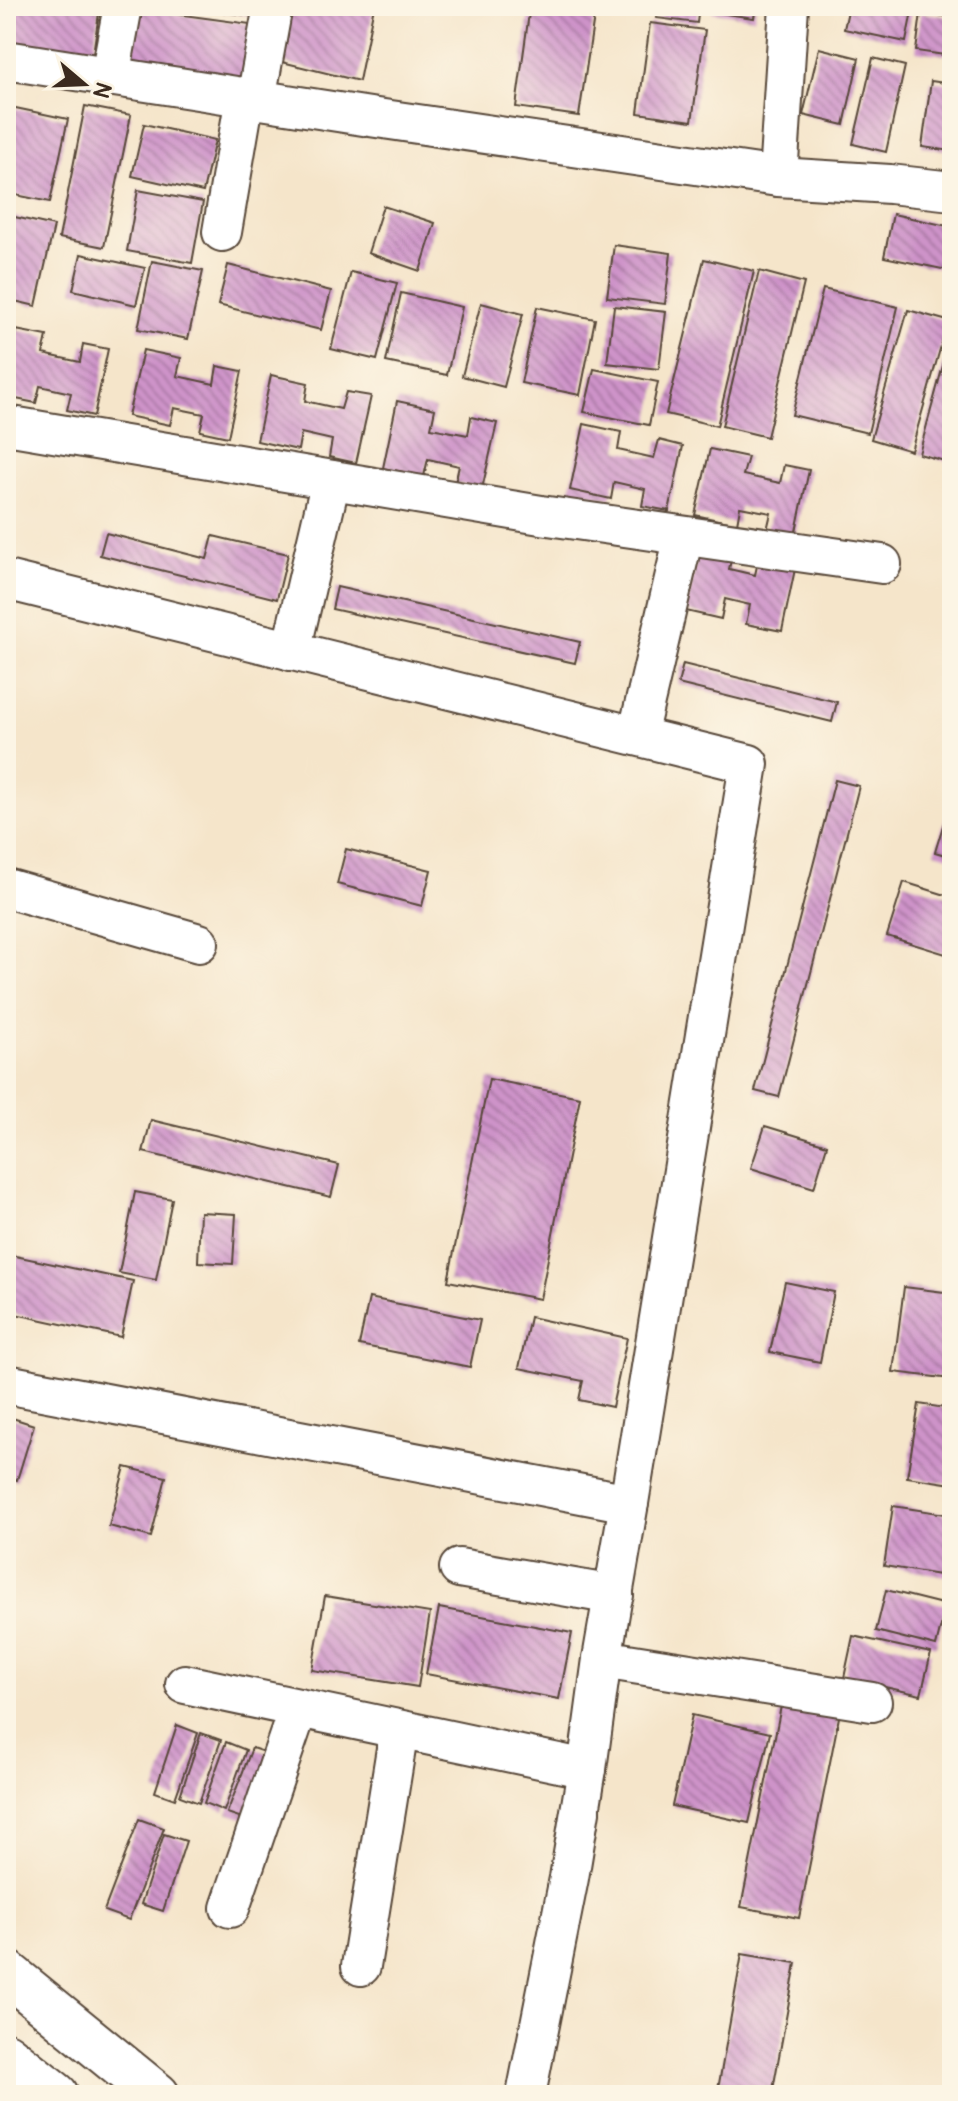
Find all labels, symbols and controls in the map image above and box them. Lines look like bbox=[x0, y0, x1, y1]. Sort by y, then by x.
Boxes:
north arrow bbox=[44, 44, 124, 124]
text: N bbox=[86, 79, 118, 102]

